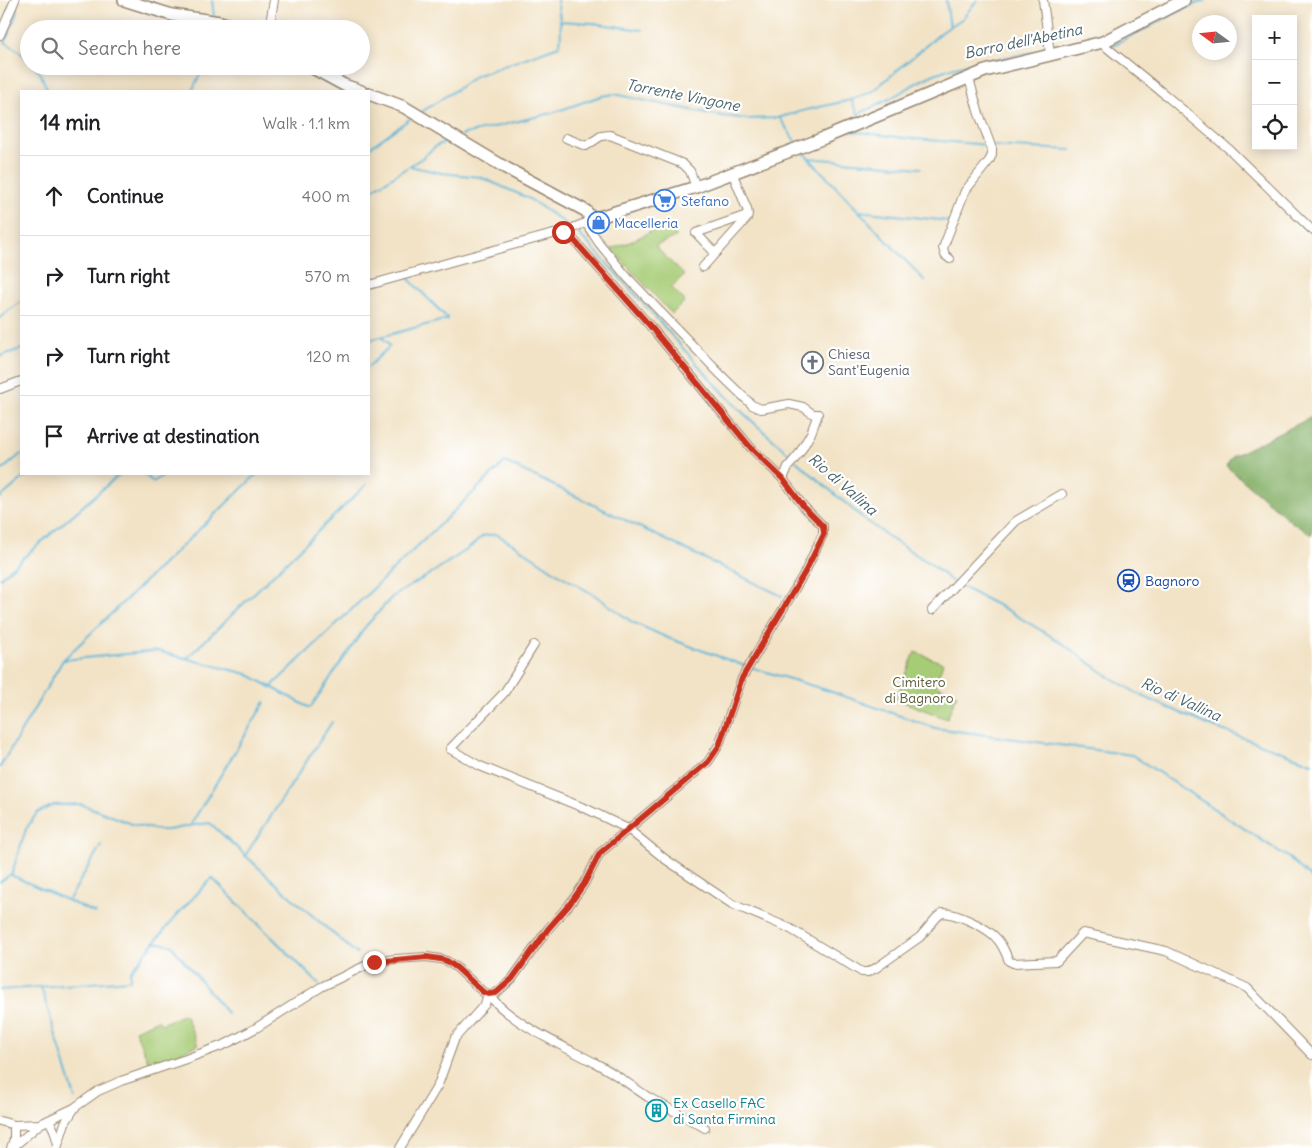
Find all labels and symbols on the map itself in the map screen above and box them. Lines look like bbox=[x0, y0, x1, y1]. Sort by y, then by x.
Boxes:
north arrow bbox=[1192, 15, 1237, 60]
water label: Borro dell'Abetina bbox=[962, 19, 1085, 63]
water label: Torrente Vingone bbox=[625, 75, 742, 115]
supermarket icon: Stefano bbox=[653, 189, 677, 213]
place label: Stefano bbox=[681, 192, 729, 210]
shop icon: Macelleria bbox=[586, 211, 610, 235]
place label: Macelleria bbox=[614, 214, 678, 232]
route start bbox=[552, 221, 575, 244]
place label: Chiesa Sant'Eugenia bbox=[828, 345, 910, 379]
church icon: Chiesa Sant'Eugenia bbox=[800, 350, 824, 374]
water label: Rio di Vallina bbox=[805, 449, 883, 520]
station icon: Bagnoro bbox=[1117, 569, 1141, 593]
place label: Bagnoro bbox=[1145, 572, 1199, 590]
park label: Cimitero di Bagnoro bbox=[884, 673, 954, 707]
water label: Rio di Vallina bbox=[1138, 673, 1225, 726]
route end bbox=[363, 951, 386, 974]
place label: Ex Casello FAC di Santa Firmina bbox=[673, 1094, 776, 1128]
building icon: Ex Casello FAC di Santa Firmina bbox=[645, 1099, 669, 1123]

